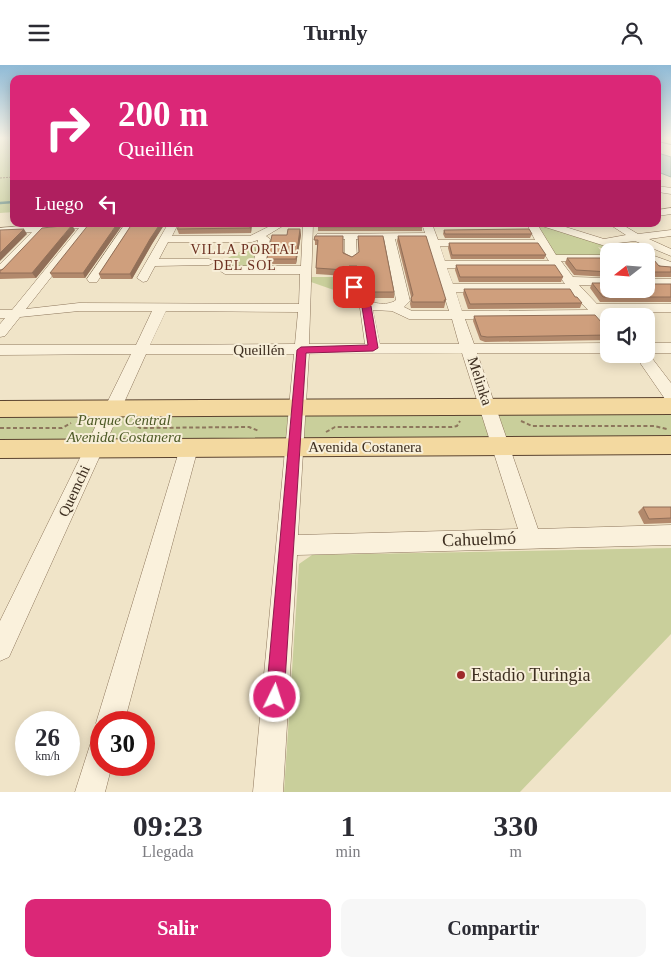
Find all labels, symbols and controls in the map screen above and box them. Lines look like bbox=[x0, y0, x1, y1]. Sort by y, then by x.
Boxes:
icon: menu bbox=[25, 19, 53, 47]
icon: person bbox=[618, 19, 646, 47]
text: Turnly bbox=[303, 20, 368, 45]
icon: right bbox=[35, 95, 100, 160]
text: 200 m bbox=[118, 95, 208, 134]
text: Queillén bbox=[118, 136, 194, 161]
icon: left bbox=[94, 190, 122, 218]
text: Luego bbox=[35, 193, 84, 214]
district label: VILLA PORTAL DEL SOL bbox=[190, 242, 300, 273]
north arrow bbox=[600, 243, 655, 297]
map controls bbox=[600, 243, 655, 363]
pin bbox=[333, 266, 375, 308]
icon: arrive bbox=[340, 273, 368, 301]
button: sound bbox=[600, 308, 655, 363]
street label: Queillén bbox=[233, 342, 285, 358]
street label: Melinka bbox=[465, 355, 495, 408]
park label: Parque Central Avenida Costanera bbox=[66, 412, 181, 445]
street label: Avenida Costanera bbox=[308, 439, 422, 455]
street label: Quemchi bbox=[55, 463, 93, 519]
street label: Cahuelmó bbox=[442, 528, 516, 550]
place label: Estadio Turingia bbox=[471, 665, 591, 685]
marker: Estadio Turingia bbox=[455, 669, 467, 681]
position arrow bbox=[248, 670, 300, 722]
speed limit sign: 30 bbox=[90, 711, 155, 776]
text: 26 bbox=[35, 724, 60, 751]
text: km/h bbox=[35, 749, 60, 763]
text: 09:23 bbox=[133, 809, 203, 842]
text: 1 bbox=[340, 809, 355, 842]
text: 330 bbox=[493, 809, 538, 842]
text: Llegada bbox=[142, 843, 194, 860]
text: min bbox=[336, 843, 360, 860]
text: m bbox=[509, 843, 522, 860]
button: Salir bbox=[25, 899, 331, 957]
button: Compartir bbox=[341, 899, 646, 957]

